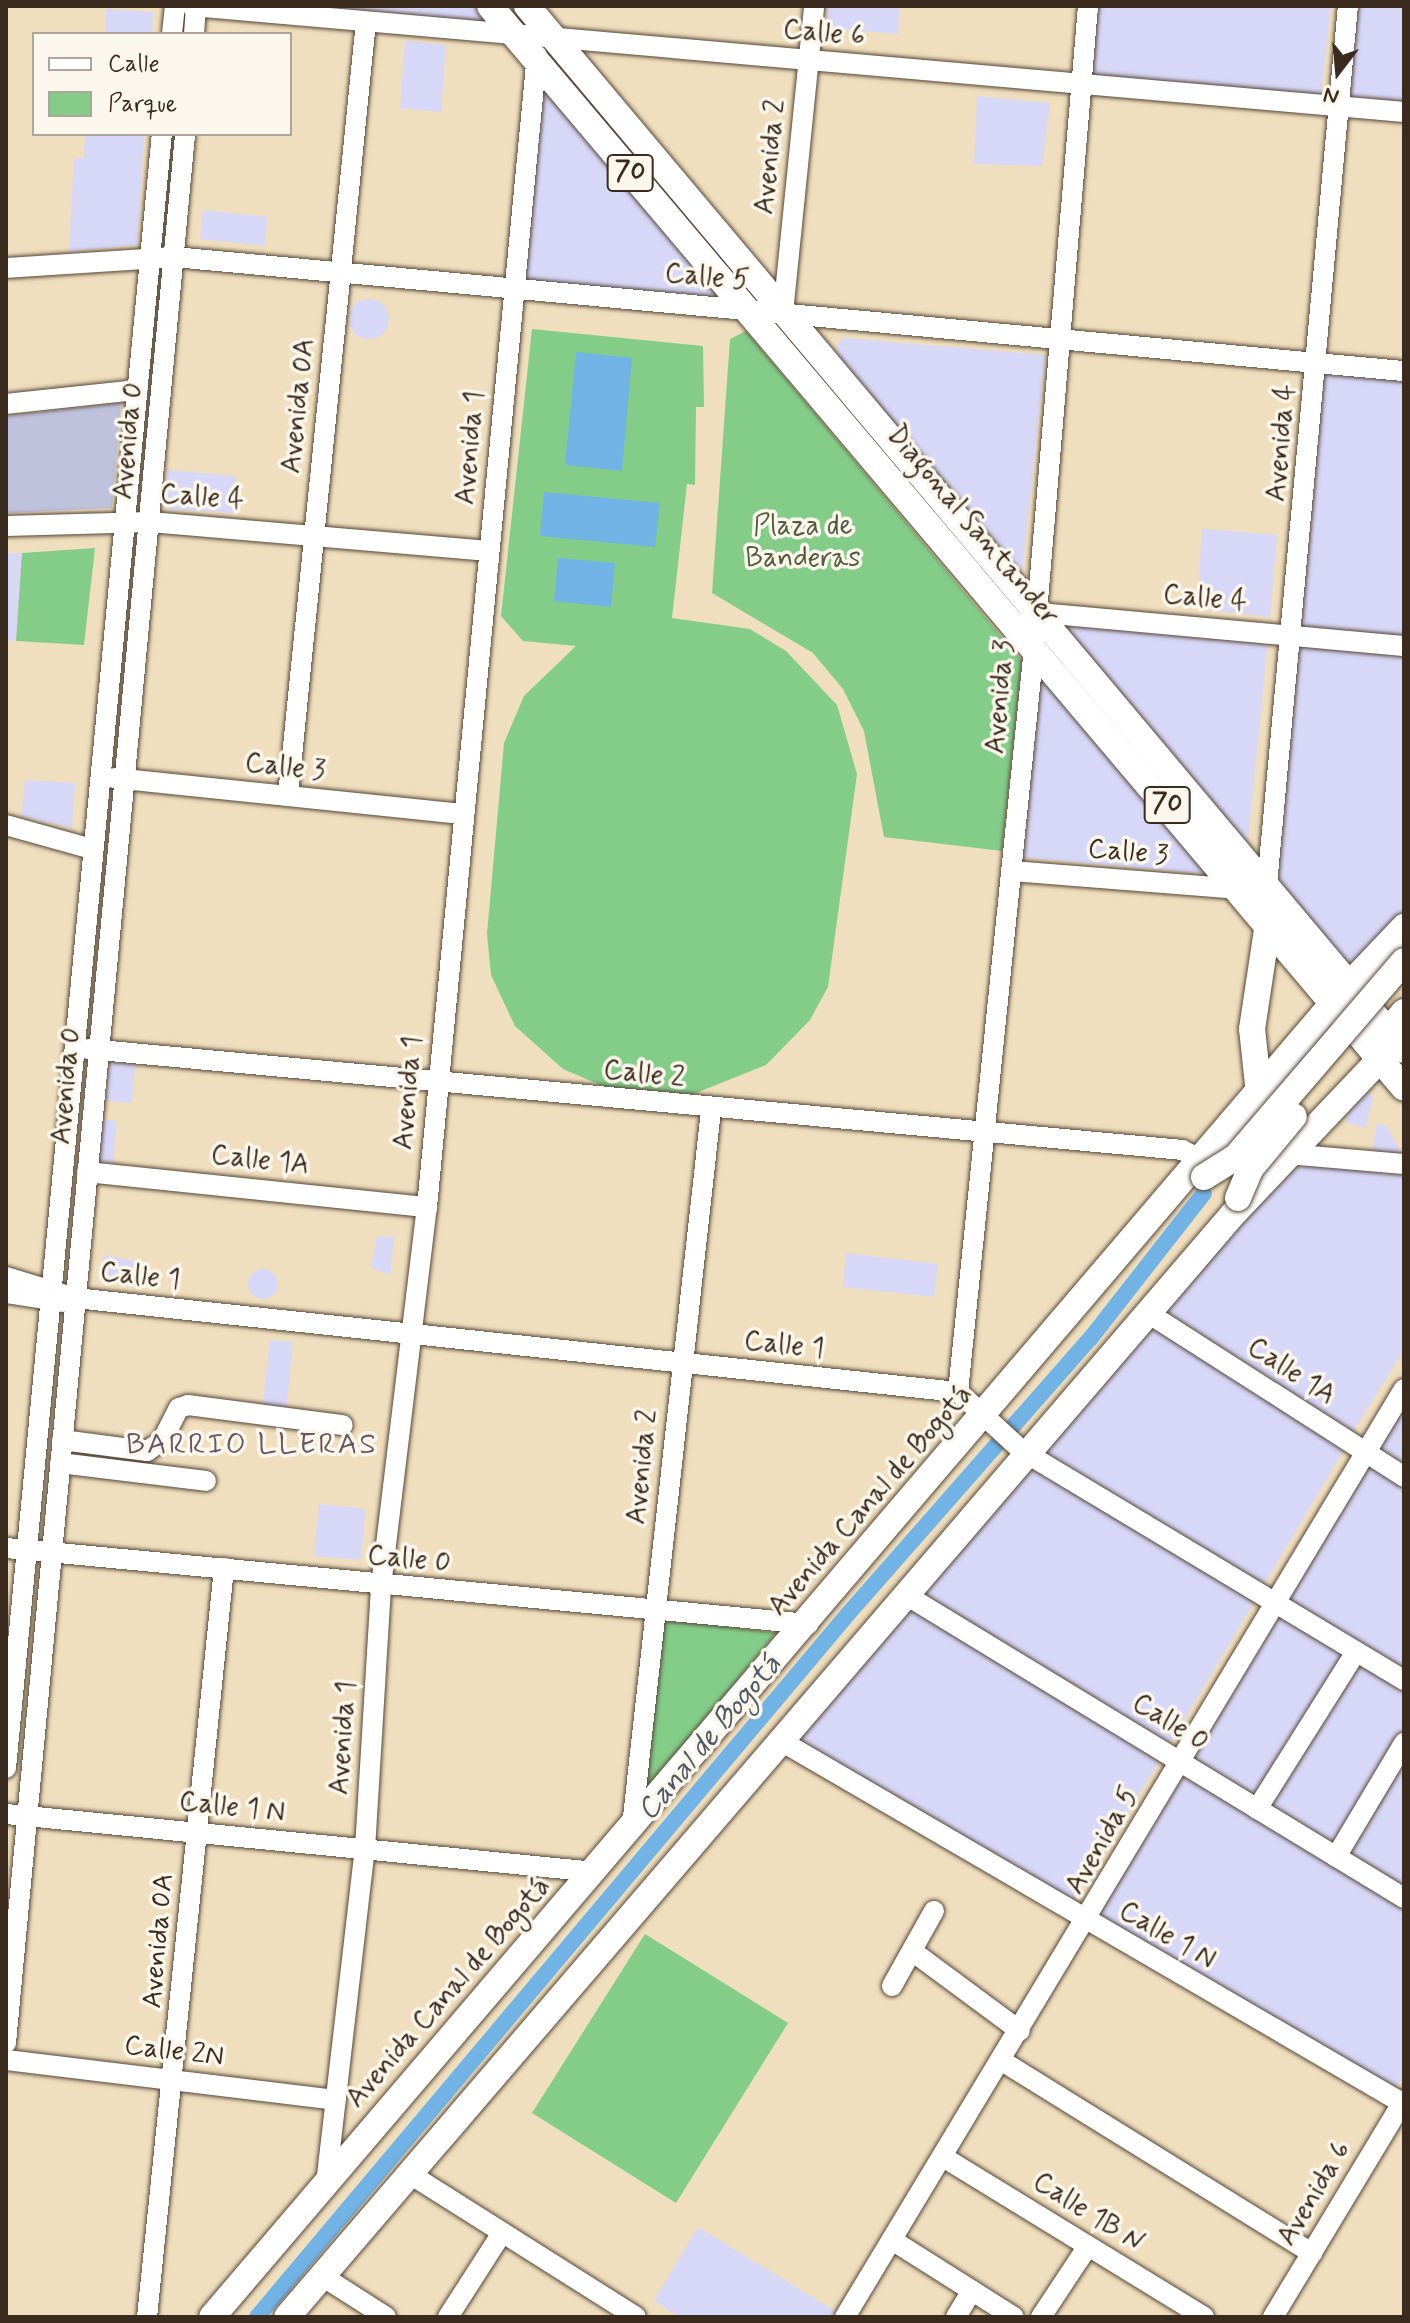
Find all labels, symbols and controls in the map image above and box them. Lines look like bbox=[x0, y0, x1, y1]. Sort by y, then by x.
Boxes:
street label: Calle 6 bbox=[782, 14, 866, 54]
legend bbox=[32, 32, 292, 136]
north arrow bbox=[1298, 32, 1378, 112]
text: Calle bbox=[108, 49, 160, 80]
text: N bbox=[1320, 80, 1342, 111]
text: Parque bbox=[108, 89, 177, 120]
street label: Avenida 2 bbox=[748, 98, 794, 216]
road number: 70 bbox=[606, 151, 654, 195]
street label: Calle 5 bbox=[663, 258, 751, 298]
street label: Avenida 0A bbox=[275, 337, 323, 475]
street label: Avenida 0 bbox=[107, 381, 151, 501]
street label: Avenida 4 bbox=[1260, 383, 1304, 503]
street label: Avenida 1 bbox=[449, 390, 493, 506]
street label: Diagonal Santander bbox=[882, 423, 1062, 629]
street label: Calle 4 bbox=[159, 478, 245, 518]
park label: Plaza de Banderas bbox=[745, 510, 861, 576]
street label: Calle 4 bbox=[1162, 579, 1248, 619]
street label: Avenida 3 bbox=[979, 639, 1023, 755]
street label: Calle 3 bbox=[243, 747, 327, 789]
road number: 70 bbox=[1143, 783, 1191, 827]
street label: Calle 3 bbox=[1086, 833, 1170, 873]
street label: Avenida 0 bbox=[45, 1026, 89, 1146]
street label: Avenida 1 bbox=[387, 1035, 431, 1151]
street label: Calle 2 bbox=[602, 1054, 686, 1096]
street label: Calle 1A bbox=[209, 1139, 311, 1183]
street label: Calle 1 bbox=[98, 1256, 182, 1298]
street label: Calle 1 bbox=[742, 1325, 826, 1367]
street label: Calle 1A bbox=[1241, 1331, 1341, 1413]
street label: Avenida Canal de Bogotá bbox=[763, 1380, 979, 1622]
street label: Avenida 2 bbox=[620, 1408, 666, 1526]
district label: BARRIO LLERAS bbox=[125, 1427, 379, 1463]
street label: Calle 0 bbox=[366, 1540, 452, 1580]
water label: Canal de Bogotá bbox=[631, 1649, 789, 1827]
street label: Avenida 1 bbox=[323, 1680, 365, 1796]
street label: Calle 0 bbox=[1126, 1687, 1214, 1759]
street label: Avenida 5 bbox=[1059, 1781, 1147, 1901]
street label: Calle 1 N bbox=[177, 1786, 287, 1830]
street label: Avenida 0A bbox=[136, 1872, 182, 2010]
street label: Avenida Canal de Bogotá bbox=[341, 1872, 557, 2114]
street label: Calle 1 N bbox=[1112, 1895, 1222, 1977]
street label: Calle 2N bbox=[122, 2029, 226, 2075]
street label: Avenida 6 bbox=[1271, 2136, 1359, 2252]
street label: Calle 1B N bbox=[1026, 2166, 1150, 2260]

